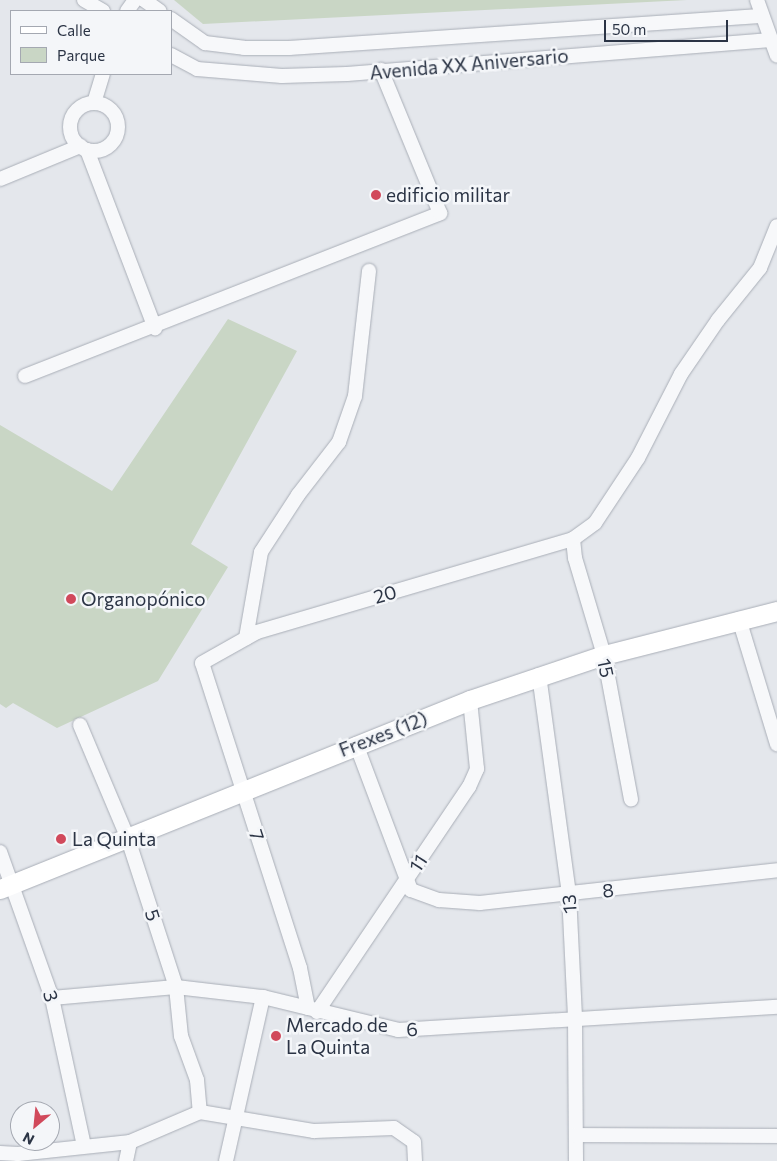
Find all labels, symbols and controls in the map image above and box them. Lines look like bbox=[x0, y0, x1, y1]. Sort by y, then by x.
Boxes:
legend bbox=[10, 10, 172, 75]
scale bar bbox=[607, 10, 731, 42]
text: 50 m bbox=[612, 20, 646, 38]
text: Calle bbox=[57, 21, 91, 39]
street label: Avenida XX Aniversario bbox=[369, 44, 569, 84]
text: Parque bbox=[57, 46, 105, 64]
place label: edificio militar bbox=[386, 184, 510, 206]
marker: edificio militar bbox=[370, 189, 382, 201]
street label: 20 bbox=[371, 580, 399, 608]
place label: Organopónico bbox=[81, 588, 206, 610]
marker: Organopónico bbox=[65, 593, 77, 605]
street label: 15 bbox=[593, 656, 619, 680]
street label: Frexes (12) bbox=[336, 707, 430, 761]
street label: 7 bbox=[245, 827, 269, 843]
place label: La Quinta bbox=[72, 828, 156, 850]
marker: La Quinta bbox=[54, 832, 68, 846]
street label: 11 bbox=[404, 850, 432, 876]
street label: 8 bbox=[601, 878, 615, 902]
street label: 13 bbox=[557, 894, 581, 914]
street label: 5 bbox=[140, 906, 166, 924]
street label: 3 bbox=[39, 988, 63, 1004]
place label: Mercado de La Quinta bbox=[286, 1014, 388, 1058]
street label: 6 bbox=[405, 1017, 419, 1041]
marker: Mercado de La Quinta bbox=[270, 1030, 282, 1042]
north arrow bbox=[10, 1101, 60, 1151]
text: N bbox=[20, 1129, 37, 1149]

